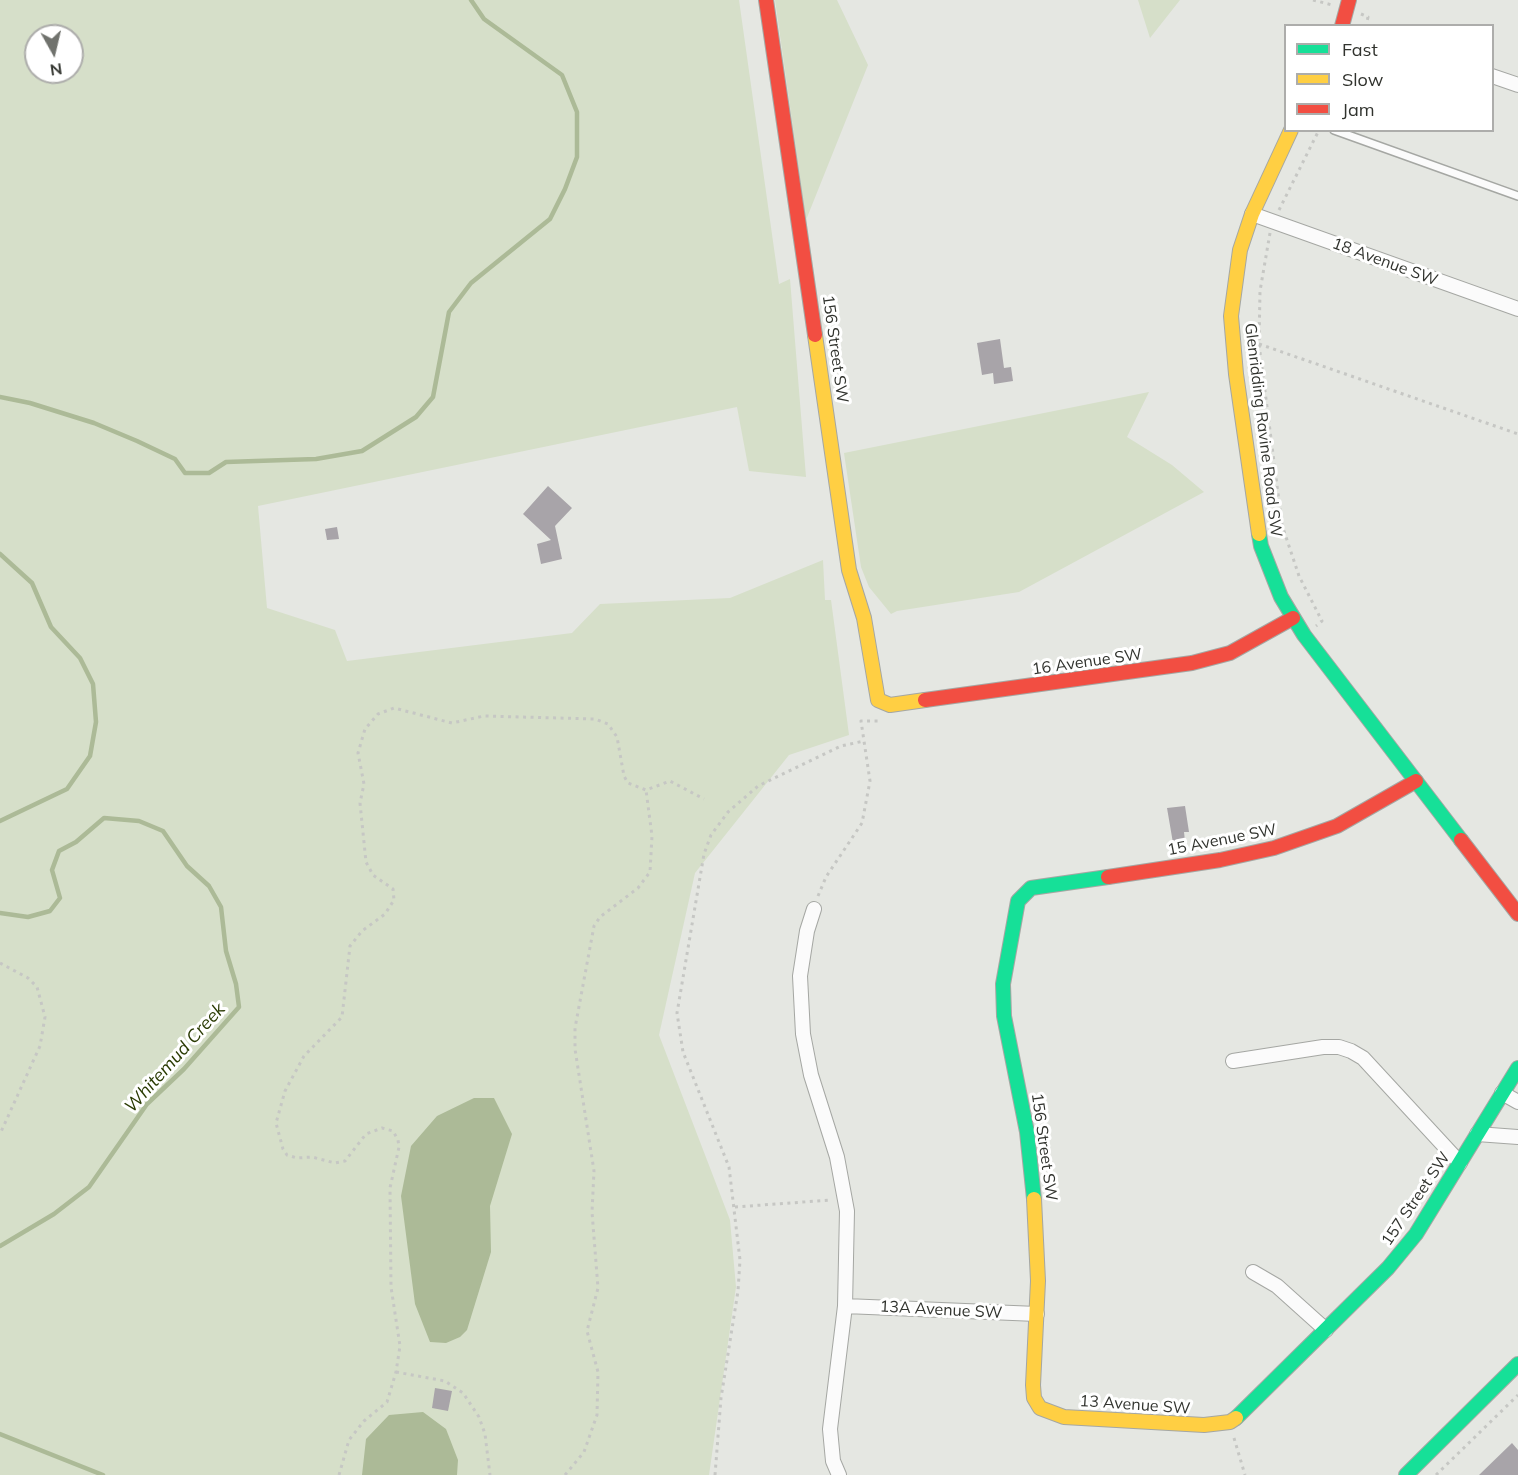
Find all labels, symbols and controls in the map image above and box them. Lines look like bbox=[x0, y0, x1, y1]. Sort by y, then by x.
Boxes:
north arrow bbox=[24, 24, 84, 84]
legend bbox=[1284, 24, 1494, 132]
text: Fast bbox=[1342, 38, 1378, 61]
text: N bbox=[49, 59, 64, 81]
text: Slow bbox=[1342, 68, 1383, 91]
text: Jam bbox=[1342, 98, 1375, 121]
street label: 18 Avenue SW bbox=[1330, 234, 1440, 290]
street label: 156 Street SW bbox=[818, 294, 852, 404]
street label: Glenridding Ravine Road SW bbox=[1240, 322, 1286, 538]
street label: 16 Avenue SW bbox=[1031, 645, 1143, 679]
street label: 15 Avenue SW bbox=[1166, 820, 1278, 860]
water label: Whitemud Creek bbox=[120, 999, 230, 1117]
street label: 156 Street SW bbox=[1027, 1092, 1061, 1202]
street label: 157 Street SW bbox=[1378, 1148, 1454, 1250]
street label: 13A Avenue SW bbox=[879, 1297, 1003, 1323]
street label: 13 Avenue SW bbox=[1079, 1392, 1191, 1418]

